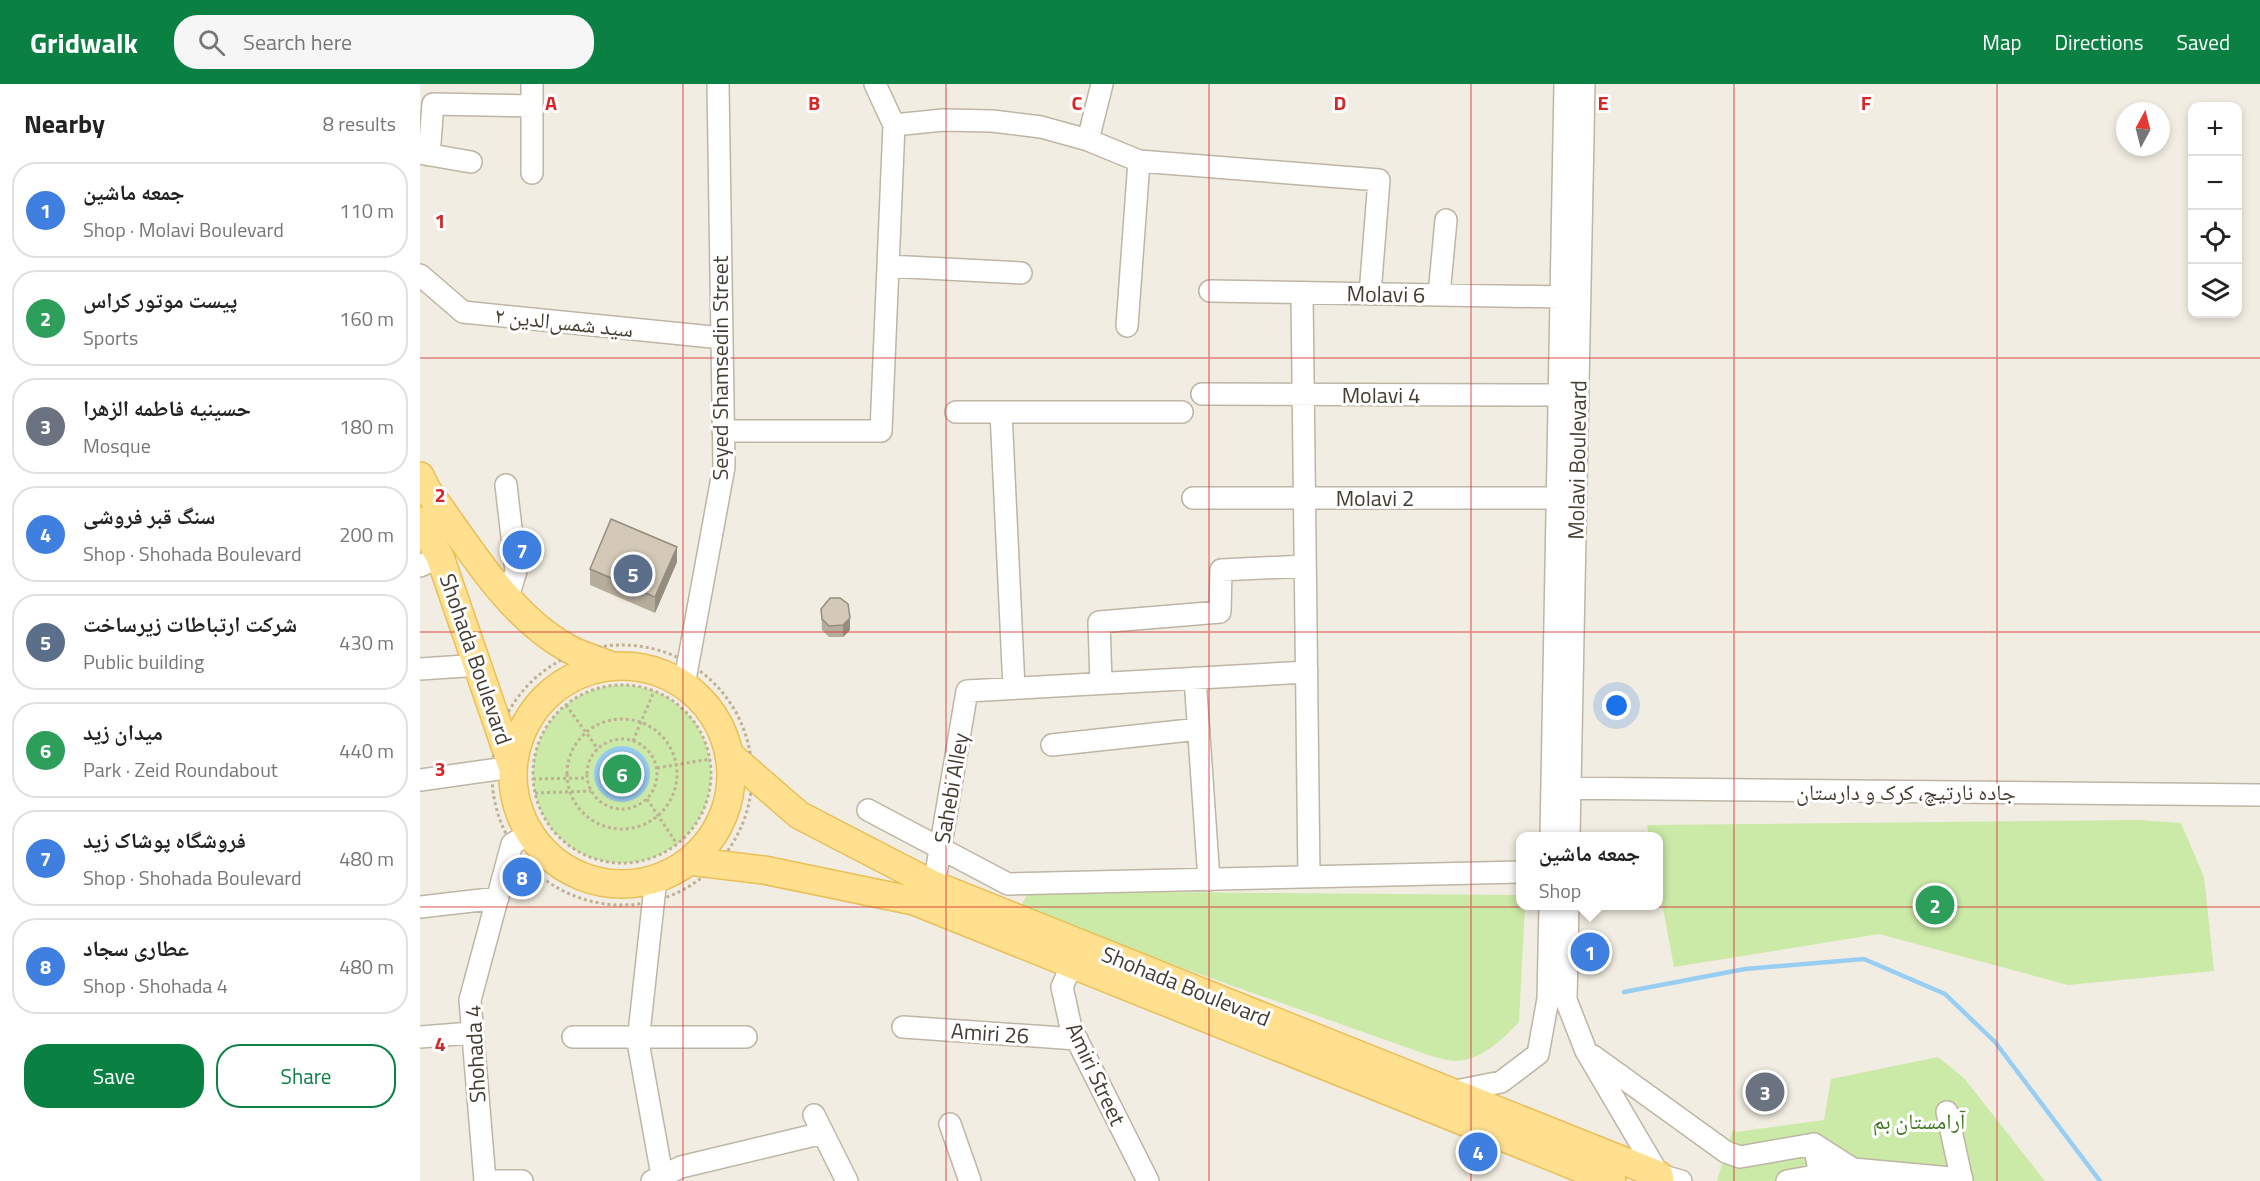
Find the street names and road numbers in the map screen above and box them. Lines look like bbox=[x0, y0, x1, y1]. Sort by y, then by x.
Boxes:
street label: Seyed Shamsedin Street bbox=[703, 255, 737, 481]
street label: Molavi 6 bbox=[1346, 276, 1426, 312]
street label: سید شمس‌الدین ۲ bbox=[493, 298, 635, 346]
street label: Molavi 4 bbox=[1342, 378, 1420, 412]
street label: Molavi Boulevard bbox=[1559, 380, 1595, 540]
street label: Molavi 2 bbox=[1336, 481, 1414, 515]
street label: Shohada Boulevard bbox=[431, 569, 521, 749]
street label: Sahebi Alley bbox=[925, 730, 978, 846]
street label: جاده نارتیچ، کرک و دارستان bbox=[1796, 775, 2016, 809]
street label: Shohada Boulevard bbox=[1097, 937, 1275, 1035]
street label: Shohada 4 bbox=[455, 1004, 495, 1104]
street label: Amiri 26 bbox=[950, 1013, 1030, 1053]
street label: Amiri Street bbox=[1057, 1017, 1135, 1131]

